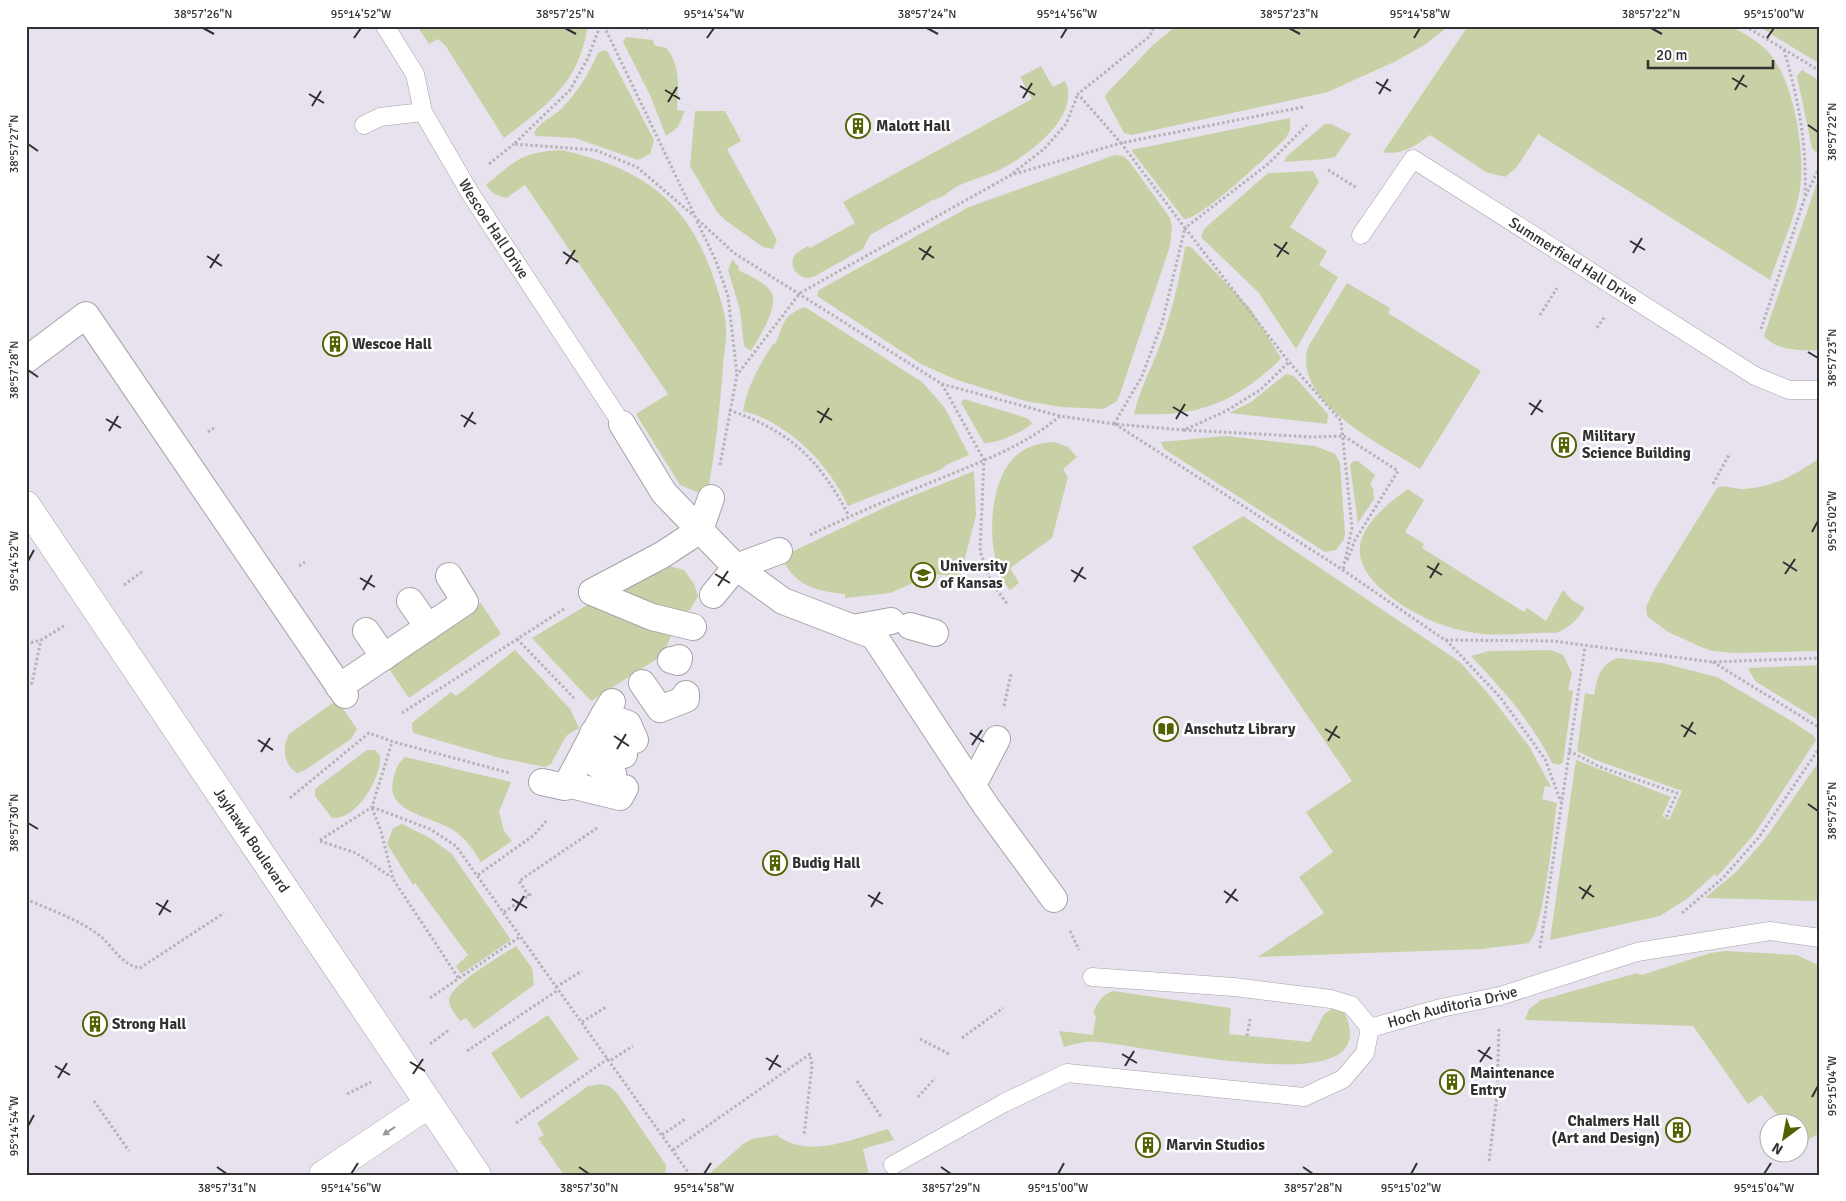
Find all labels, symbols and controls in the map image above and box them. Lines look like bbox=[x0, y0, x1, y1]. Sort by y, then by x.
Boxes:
text: 38°57'26"N bbox=[174, 7, 232, 22]
text: 95°14'52"W bbox=[331, 7, 391, 22]
text: 38°57'25"N bbox=[536, 7, 594, 22]
text: 95°14'54"W bbox=[684, 7, 744, 22]
text: 38°57'24"N bbox=[898, 7, 956, 22]
text: 95°14'56"W bbox=[1037, 7, 1097, 22]
text: 38°57'23"N bbox=[1260, 7, 1318, 22]
text: 95°14'58"W bbox=[1390, 7, 1450, 22]
text: 38°57'22"N bbox=[1622, 7, 1680, 22]
text: 95°15'00"W bbox=[1744, 7, 1804, 22]
scale bar bbox=[1648, 38, 1774, 70]
text: 20 m bbox=[1656, 46, 1687, 64]
text: 38°57'22"N bbox=[1825, 103, 1840, 161]
building icon: Malott Hall bbox=[845, 113, 871, 139]
text: 38°57'27"N bbox=[7, 115, 22, 173]
place label: Malott Hall bbox=[876, 117, 951, 135]
street label: Wescoe Hall Drive bbox=[455, 176, 533, 282]
street label: Summerfield Hall Drive bbox=[1506, 213, 1641, 308]
text: 38°57'23"N bbox=[1825, 329, 1840, 387]
building icon: Wescoe Hall bbox=[322, 331, 348, 357]
place label: Wescoe Hall bbox=[352, 335, 432, 353]
text: 38°57'28"N bbox=[7, 341, 22, 399]
place label: Military Science Building bbox=[1582, 427, 1691, 462]
building icon: Military Science Building bbox=[1551, 432, 1577, 458]
text: 95°15'02"W bbox=[1825, 491, 1840, 551]
text: 95°14'52"W bbox=[7, 531, 22, 591]
place label: University of Kansas bbox=[940, 557, 1008, 592]
school or university icon: University of Kansas bbox=[910, 562, 936, 588]
library icon: Anschutz Library bbox=[1153, 716, 1179, 742]
place label: Anschutz Library bbox=[1184, 720, 1296, 738]
text: 38°57'25"N bbox=[1825, 782, 1840, 840]
street label: Jayhawk Boulevard bbox=[210, 784, 293, 896]
text: 38°57'30"N bbox=[7, 794, 22, 852]
building icon: Budig Hall bbox=[762, 850, 788, 876]
place label: Budig Hall bbox=[792, 854, 861, 872]
street label: Hoch Auditoria Drive bbox=[1386, 982, 1520, 1032]
building icon: Strong Hall bbox=[82, 1011, 108, 1037]
place label: Strong Hall bbox=[112, 1015, 187, 1033]
text: 95°15'04"W bbox=[1825, 1056, 1840, 1116]
place label: Maintenance Entry bbox=[1470, 1064, 1554, 1099]
building icon: Maintenance Entry bbox=[1439, 1069, 1465, 1095]
text: 95°14'54"W bbox=[7, 1096, 22, 1156]
place label: Chalmers Hall (Art and Design) bbox=[1552, 1112, 1660, 1147]
north arrow bbox=[1758, 1114, 1808, 1164]
building icon: Chalmers Hall (Art and Design) bbox=[1665, 1117, 1691, 1143]
one-way arrow bbox=[382, 1126, 395, 1136]
building icon: Marvin Studios bbox=[1135, 1132, 1161, 1158]
place label: Marvin Studios bbox=[1166, 1136, 1265, 1154]
text: N bbox=[1769, 1139, 1786, 1158]
text: 38°57'31"N bbox=[198, 1181, 256, 1196]
text: 95°14'56"W bbox=[321, 1181, 381, 1196]
text: 38°57'30"N bbox=[560, 1181, 618, 1196]
text: 95°14'58"W bbox=[674, 1181, 734, 1196]
text: 38°57'29"N bbox=[922, 1181, 980, 1196]
text: 95°15'00"W bbox=[1028, 1181, 1088, 1196]
text: 38°57'28"N bbox=[1284, 1181, 1342, 1196]
text: 95°15'02"W bbox=[1381, 1181, 1441, 1196]
text: 95°15'04"W bbox=[1734, 1181, 1794, 1196]

